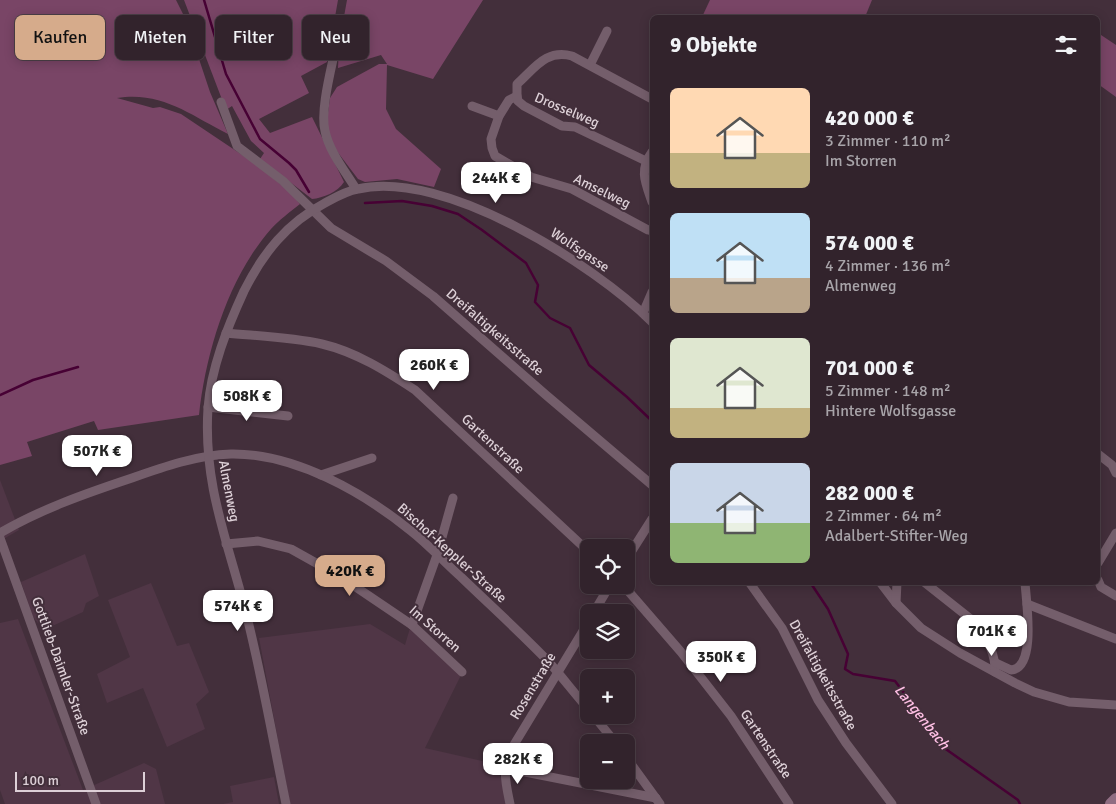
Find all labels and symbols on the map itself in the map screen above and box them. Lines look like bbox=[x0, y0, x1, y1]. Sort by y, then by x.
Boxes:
street label: Drosselweg bbox=[532, 89, 602, 131]
pin: 244K € bbox=[455, 162, 537, 204]
street label: Amselweg bbox=[571, 170, 633, 212]
street label: Wolfsgasse bbox=[547, 224, 613, 276]
street label: Dreifaltigkeitsstraße bbox=[443, 285, 547, 379]
pin: 260K € bbox=[393, 348, 475, 391]
pin: 508K € bbox=[206, 380, 288, 422]
street label: Gartenstraße bbox=[458, 411, 528, 477]
pin: 507K € bbox=[56, 434, 138, 477]
street label: Almenweg bbox=[215, 459, 243, 523]
street label: Bischof-Keppler-Straße bbox=[394, 500, 510, 606]
pin: 420K € bbox=[309, 554, 391, 597]
pin: 574K € bbox=[197, 590, 279, 632]
street label: Gottlieb-Daimler-Straße bbox=[28, 595, 94, 737]
street label: Im Storren bbox=[406, 602, 464, 656]
pin: 701K € bbox=[951, 614, 1033, 657]
street label: Dreifaltigkeitsstraße bbox=[786, 617, 860, 733]
pin: 350K € bbox=[680, 640, 762, 683]
street label: Rosenstraße bbox=[506, 649, 560, 723]
water label: Langenbach bbox=[891, 681, 954, 754]
street label: Gartenstraße bbox=[737, 706, 795, 782]
pin: 282K € bbox=[477, 742, 559, 785]
scale bar bbox=[15, 769, 145, 792]

